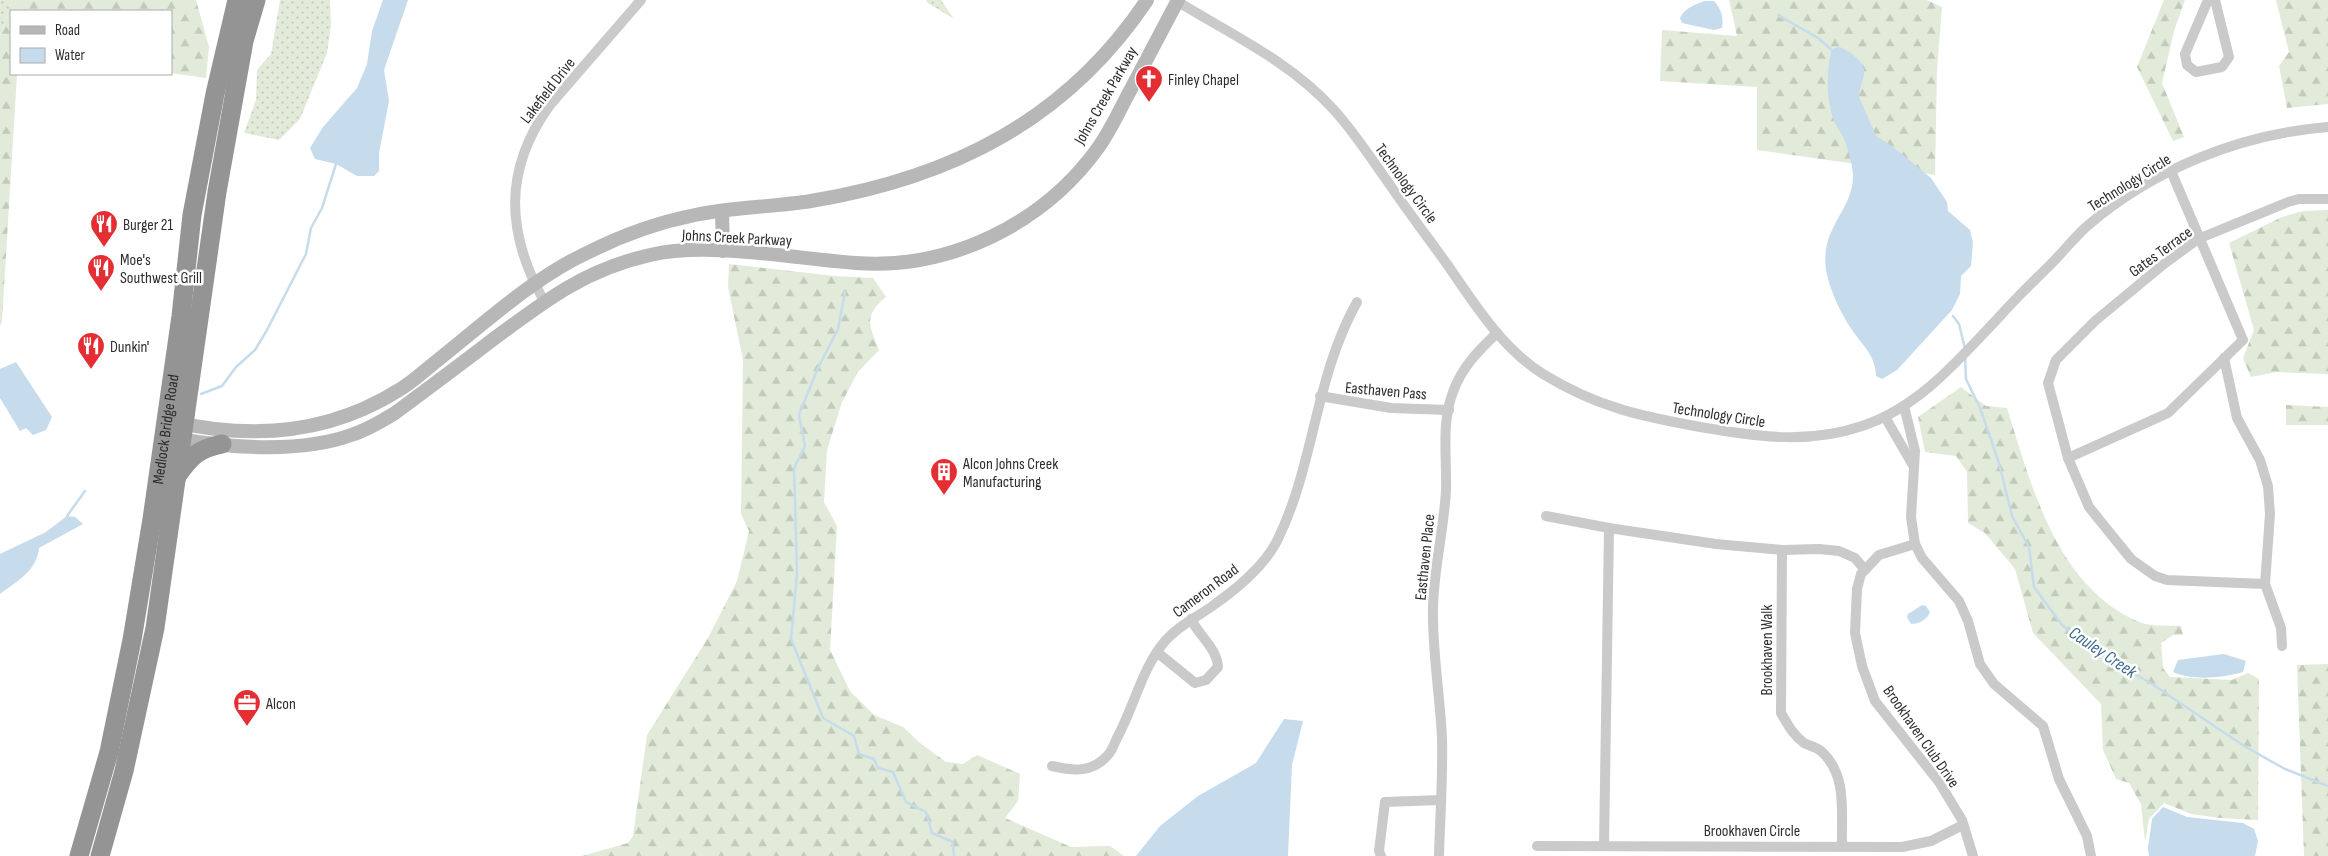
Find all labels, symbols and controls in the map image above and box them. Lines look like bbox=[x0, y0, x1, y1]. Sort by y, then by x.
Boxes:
legend bbox=[10, 10, 172, 75]
text: Road bbox=[55, 21, 80, 40]
street label: Johns Creek Parkway bbox=[1070, 43, 1142, 149]
text: Water bbox=[55, 46, 86, 65]
street label: Lakefield Drive bbox=[517, 54, 580, 127]
church icon: Finley Chapel bbox=[1134, 64, 1164, 103]
place label: Finley Chapel bbox=[1168, 71, 1239, 90]
street label: Technology Circle bbox=[1371, 140, 1441, 227]
street label: Technology Circle bbox=[2085, 150, 2175, 216]
restaurant icon: Burger 21 bbox=[89, 209, 119, 248]
place label: Burger 21 bbox=[123, 216, 173, 235]
street label: Gates Terrace bbox=[2126, 223, 2196, 281]
street label: Johns Creek Parkway bbox=[681, 226, 792, 251]
place label: Moe's Southwest Grill bbox=[120, 251, 202, 288]
restaurant icon: Moe's Southwest Grill bbox=[86, 253, 116, 292]
restaurant icon: Dunkin' bbox=[76, 331, 106, 370]
place label: Dunkin' bbox=[110, 338, 149, 357]
street label: Medlock Bridge Road bbox=[149, 373, 184, 485]
street label: Easthaven Pass bbox=[1344, 378, 1428, 405]
street label: Technology Circle bbox=[1671, 399, 1767, 432]
place label: Alcon Johns Creek Manufacturing bbox=[962, 455, 1058, 492]
building icon: Alcon Johns Creek Manufacturing bbox=[929, 457, 959, 496]
street label: Easthaven Place bbox=[1412, 513, 1439, 601]
street label: Cameron Road bbox=[1169, 560, 1243, 622]
street label: Brookhaven Walk bbox=[1758, 605, 1777, 695]
water label: Cauley Creek bbox=[2065, 622, 2142, 683]
street label: Brookhaven Club Drive bbox=[1879, 682, 1963, 792]
office icon: Alcon bbox=[232, 688, 262, 727]
place label: Alcon bbox=[265, 695, 296, 714]
street label: Brookhaven Circle bbox=[1704, 822, 1800, 841]

